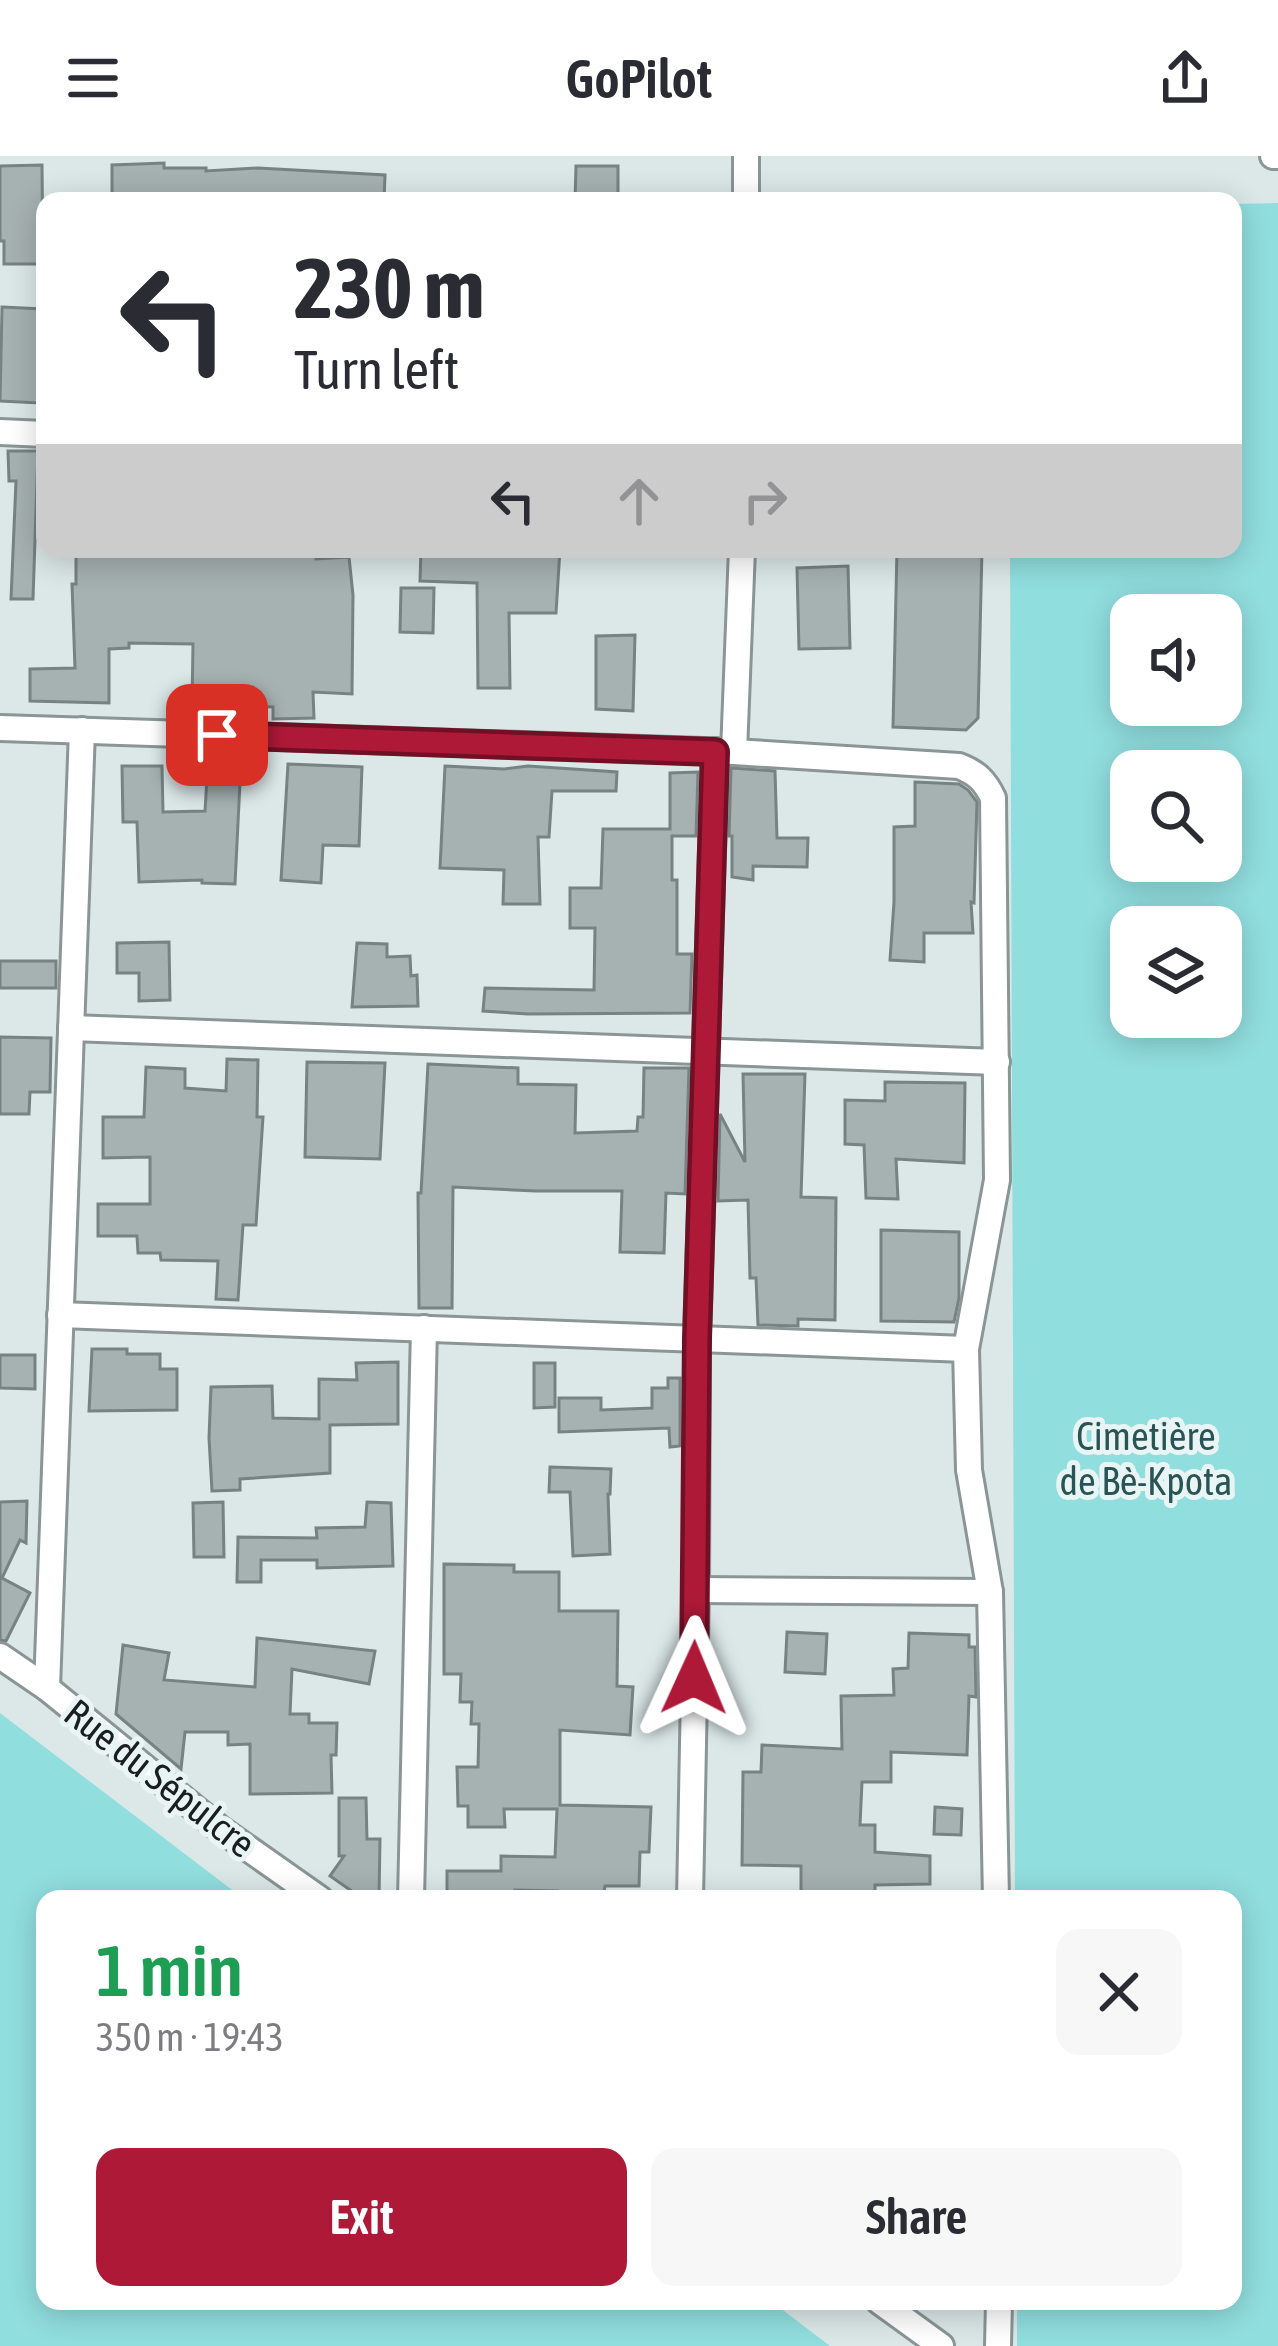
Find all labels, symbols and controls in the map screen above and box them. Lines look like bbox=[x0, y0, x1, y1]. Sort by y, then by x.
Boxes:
icon: menu bbox=[60, 45, 126, 111]
icon: share bbox=[1152, 45, 1218, 111]
text: GoPilot bbox=[566, 48, 712, 109]
icon: left bbox=[96, 240, 252, 396]
text: 230 m bbox=[294, 240, 484, 336]
text: Turn left bbox=[294, 339, 459, 400]
icon: left bbox=[480, 468, 546, 534]
icon: ahead bbox=[606, 468, 672, 534]
icon: right bbox=[732, 468, 798, 534]
map controls bbox=[1110, 594, 1242, 1038]
button: sound bbox=[1110, 594, 1242, 726]
pin bbox=[166, 684, 268, 786]
icon: arrive bbox=[184, 702, 250, 768]
button: search bbox=[1110, 750, 1242, 882]
button: layers bbox=[1110, 906, 1242, 1038]
park label: Cimetière de Bè-Kpota bbox=[1060, 1414, 1232, 1503]
position arrow bbox=[631, 1615, 757, 1741]
street label: Rue du Sépulcre bbox=[56, 1690, 264, 1866]
text: 1 min bbox=[96, 1929, 243, 2011]
button: close bbox=[1056, 1929, 1182, 2055]
text: 350 m · 19:43 bbox=[96, 2015, 284, 2059]
button: Exit bbox=[96, 2148, 627, 2286]
button: Share bbox=[651, 2148, 1182, 2286]

